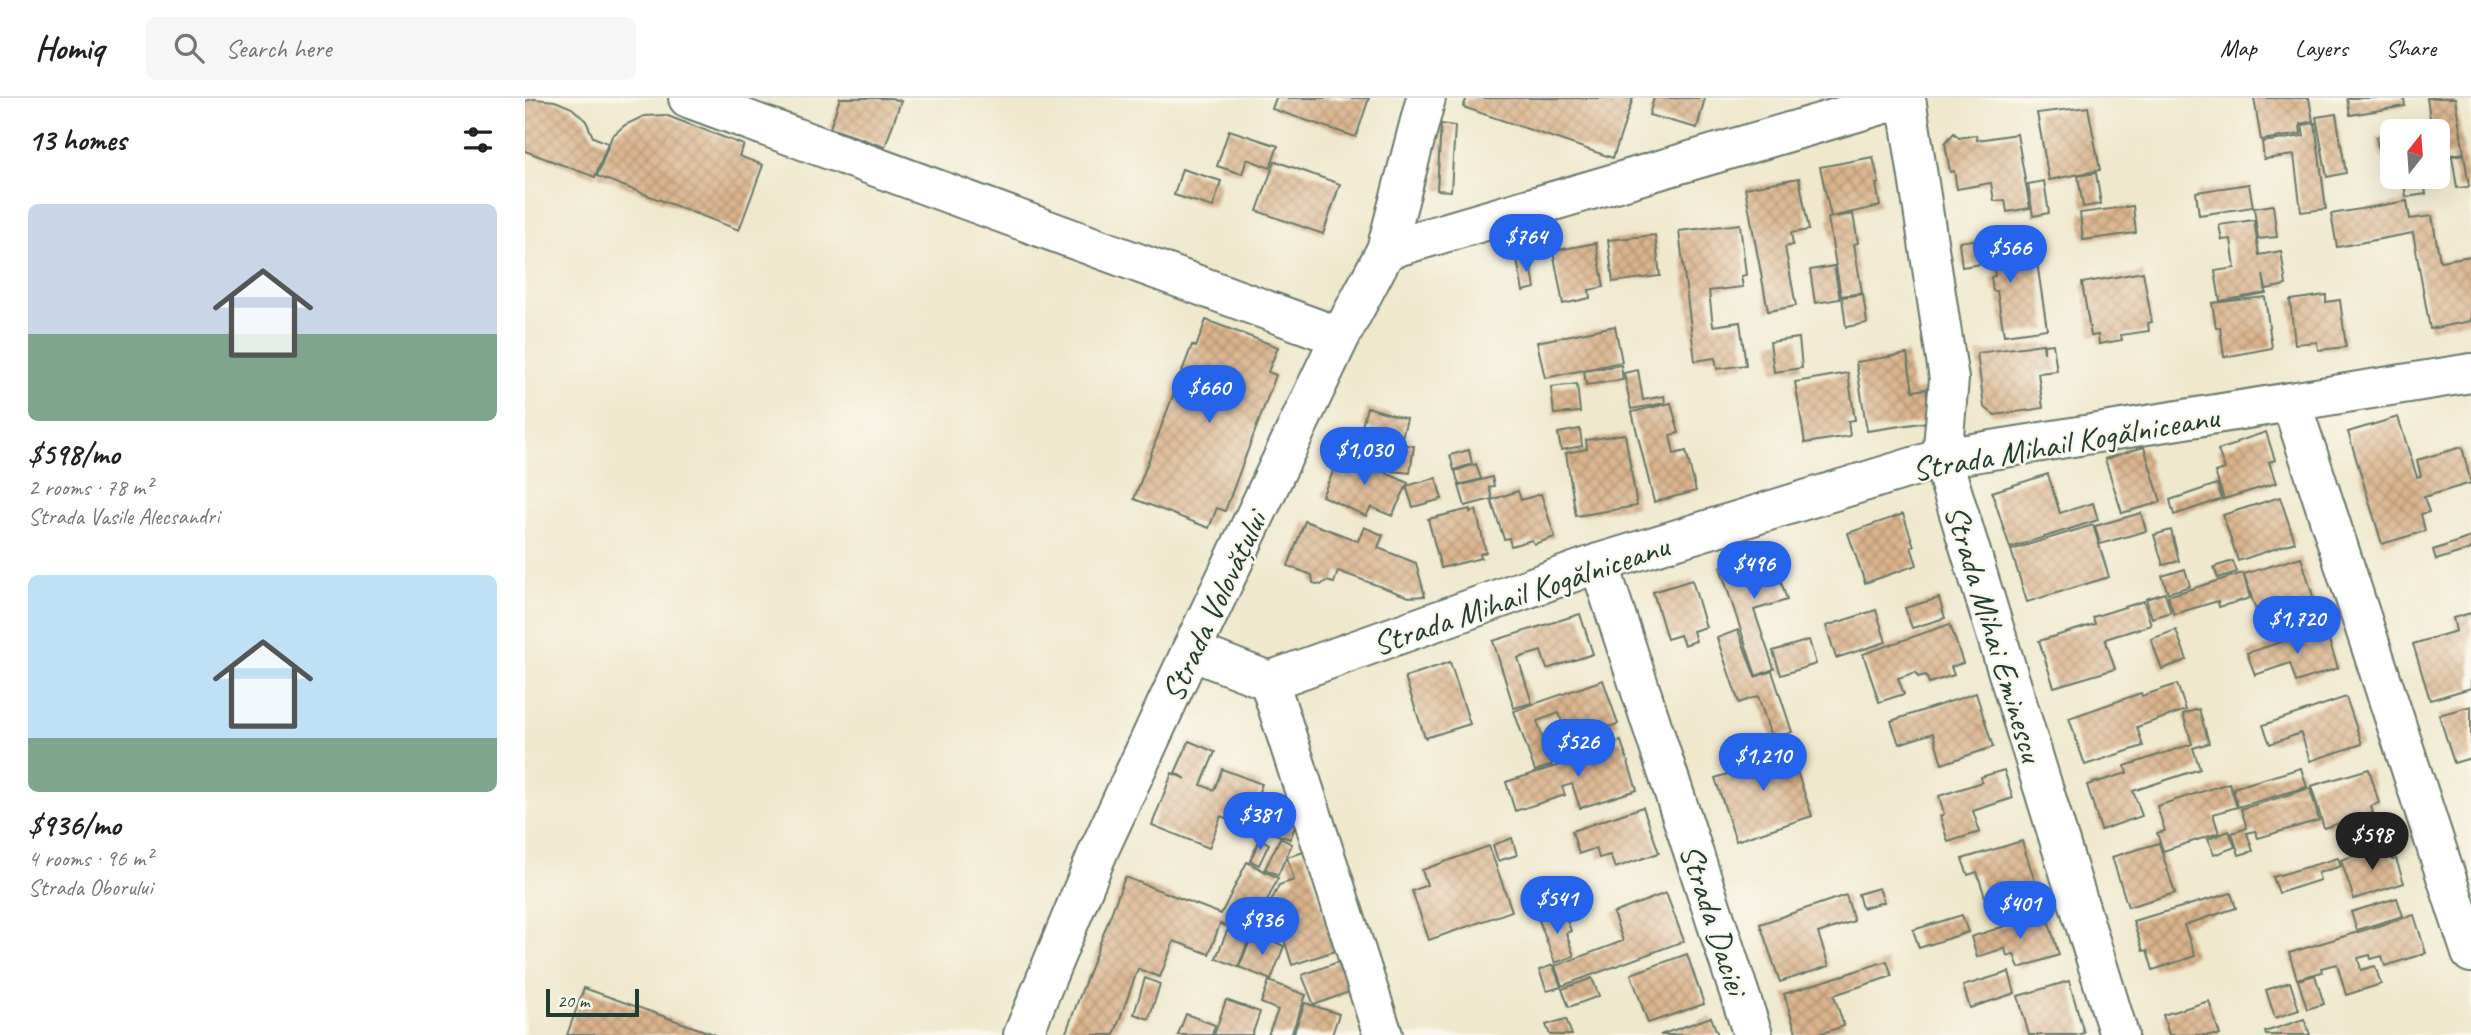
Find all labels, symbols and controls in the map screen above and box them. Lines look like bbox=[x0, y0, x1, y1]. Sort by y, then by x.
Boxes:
search box bbox=[146, 17, 636, 80]
text: Homiq bbox=[35, 27, 104, 69]
icon: search bbox=[170, 29, 208, 67]
text: Search here bbox=[226, 32, 331, 65]
text: Map bbox=[2220, 33, 2257, 63]
text: Layers bbox=[2295, 33, 2348, 63]
text: Share bbox=[2386, 33, 2436, 63]
north arrow bbox=[2380, 119, 2450, 189]
map controls bbox=[2380, 119, 2450, 189]
text: 13 homes bbox=[28, 121, 126, 159]
icon: filters bbox=[459, 121, 497, 159]
pin: $764 bbox=[1485, 214, 1567, 274]
text: $764 bbox=[1505, 222, 1547, 251]
pin: $566 bbox=[1969, 226, 2051, 285]
text: $566 bbox=[1989, 233, 2031, 262]
icon: home bbox=[200, 250, 326, 376]
pin: $660 bbox=[1168, 366, 1250, 425]
text: $660 bbox=[1188, 373, 1230, 402]
street label: Strada Mihail Kogălniceanu bbox=[1909, 395, 2223, 491]
pin: $1,030 bbox=[1307, 428, 1421, 487]
text: $598/mo bbox=[28, 435, 120, 473]
text: $1,030 bbox=[1336, 435, 1392, 464]
text: 2 rooms · 78 m² bbox=[28, 473, 152, 502]
street label: Strada Mihai Eminescu bbox=[1935, 500, 2054, 769]
street label: Strada Volovățului bbox=[1152, 501, 1278, 708]
text: Strada Vasile Alecsandri bbox=[28, 502, 219, 531]
street label: Strada Mihail Kogălniceanu bbox=[1367, 524, 1676, 665]
pin: $496 bbox=[1713, 542, 1795, 601]
text: $496 bbox=[1733, 549, 1775, 578]
pin: $1,720 bbox=[2240, 596, 2354, 656]
text: $1,720 bbox=[2269, 604, 2325, 633]
icon: home bbox=[200, 621, 326, 747]
pin: $526 bbox=[1537, 720, 1619, 779]
text: $526 bbox=[1557, 727, 1599, 756]
pin: $1,210 bbox=[1706, 734, 1820, 793]
text: $1,210 bbox=[1735, 741, 1791, 770]
pin: $381 bbox=[1219, 792, 1301, 852]
text: $381 bbox=[1239, 800, 1281, 829]
text: $936/mo bbox=[28, 806, 121, 844]
pin: $598 bbox=[2331, 812, 2413, 872]
text: $598 bbox=[2352, 820, 2392, 849]
street label: Strada Daciei bbox=[1670, 839, 1759, 1003]
text: 4 rooms · 96 m² bbox=[28, 844, 152, 873]
text: Strada Oborului bbox=[28, 873, 152, 902]
pin: $541 bbox=[1516, 876, 1598, 936]
pin: $401 bbox=[1979, 882, 2061, 941]
text: $541 bbox=[1536, 884, 1578, 913]
text: $401 bbox=[1999, 889, 2041, 918]
pin: $936 bbox=[1221, 898, 1303, 957]
text: $936 bbox=[1241, 905, 1283, 934]
scale bar bbox=[546, 986, 639, 1018]
text: 20 m bbox=[557, 989, 589, 1013]

